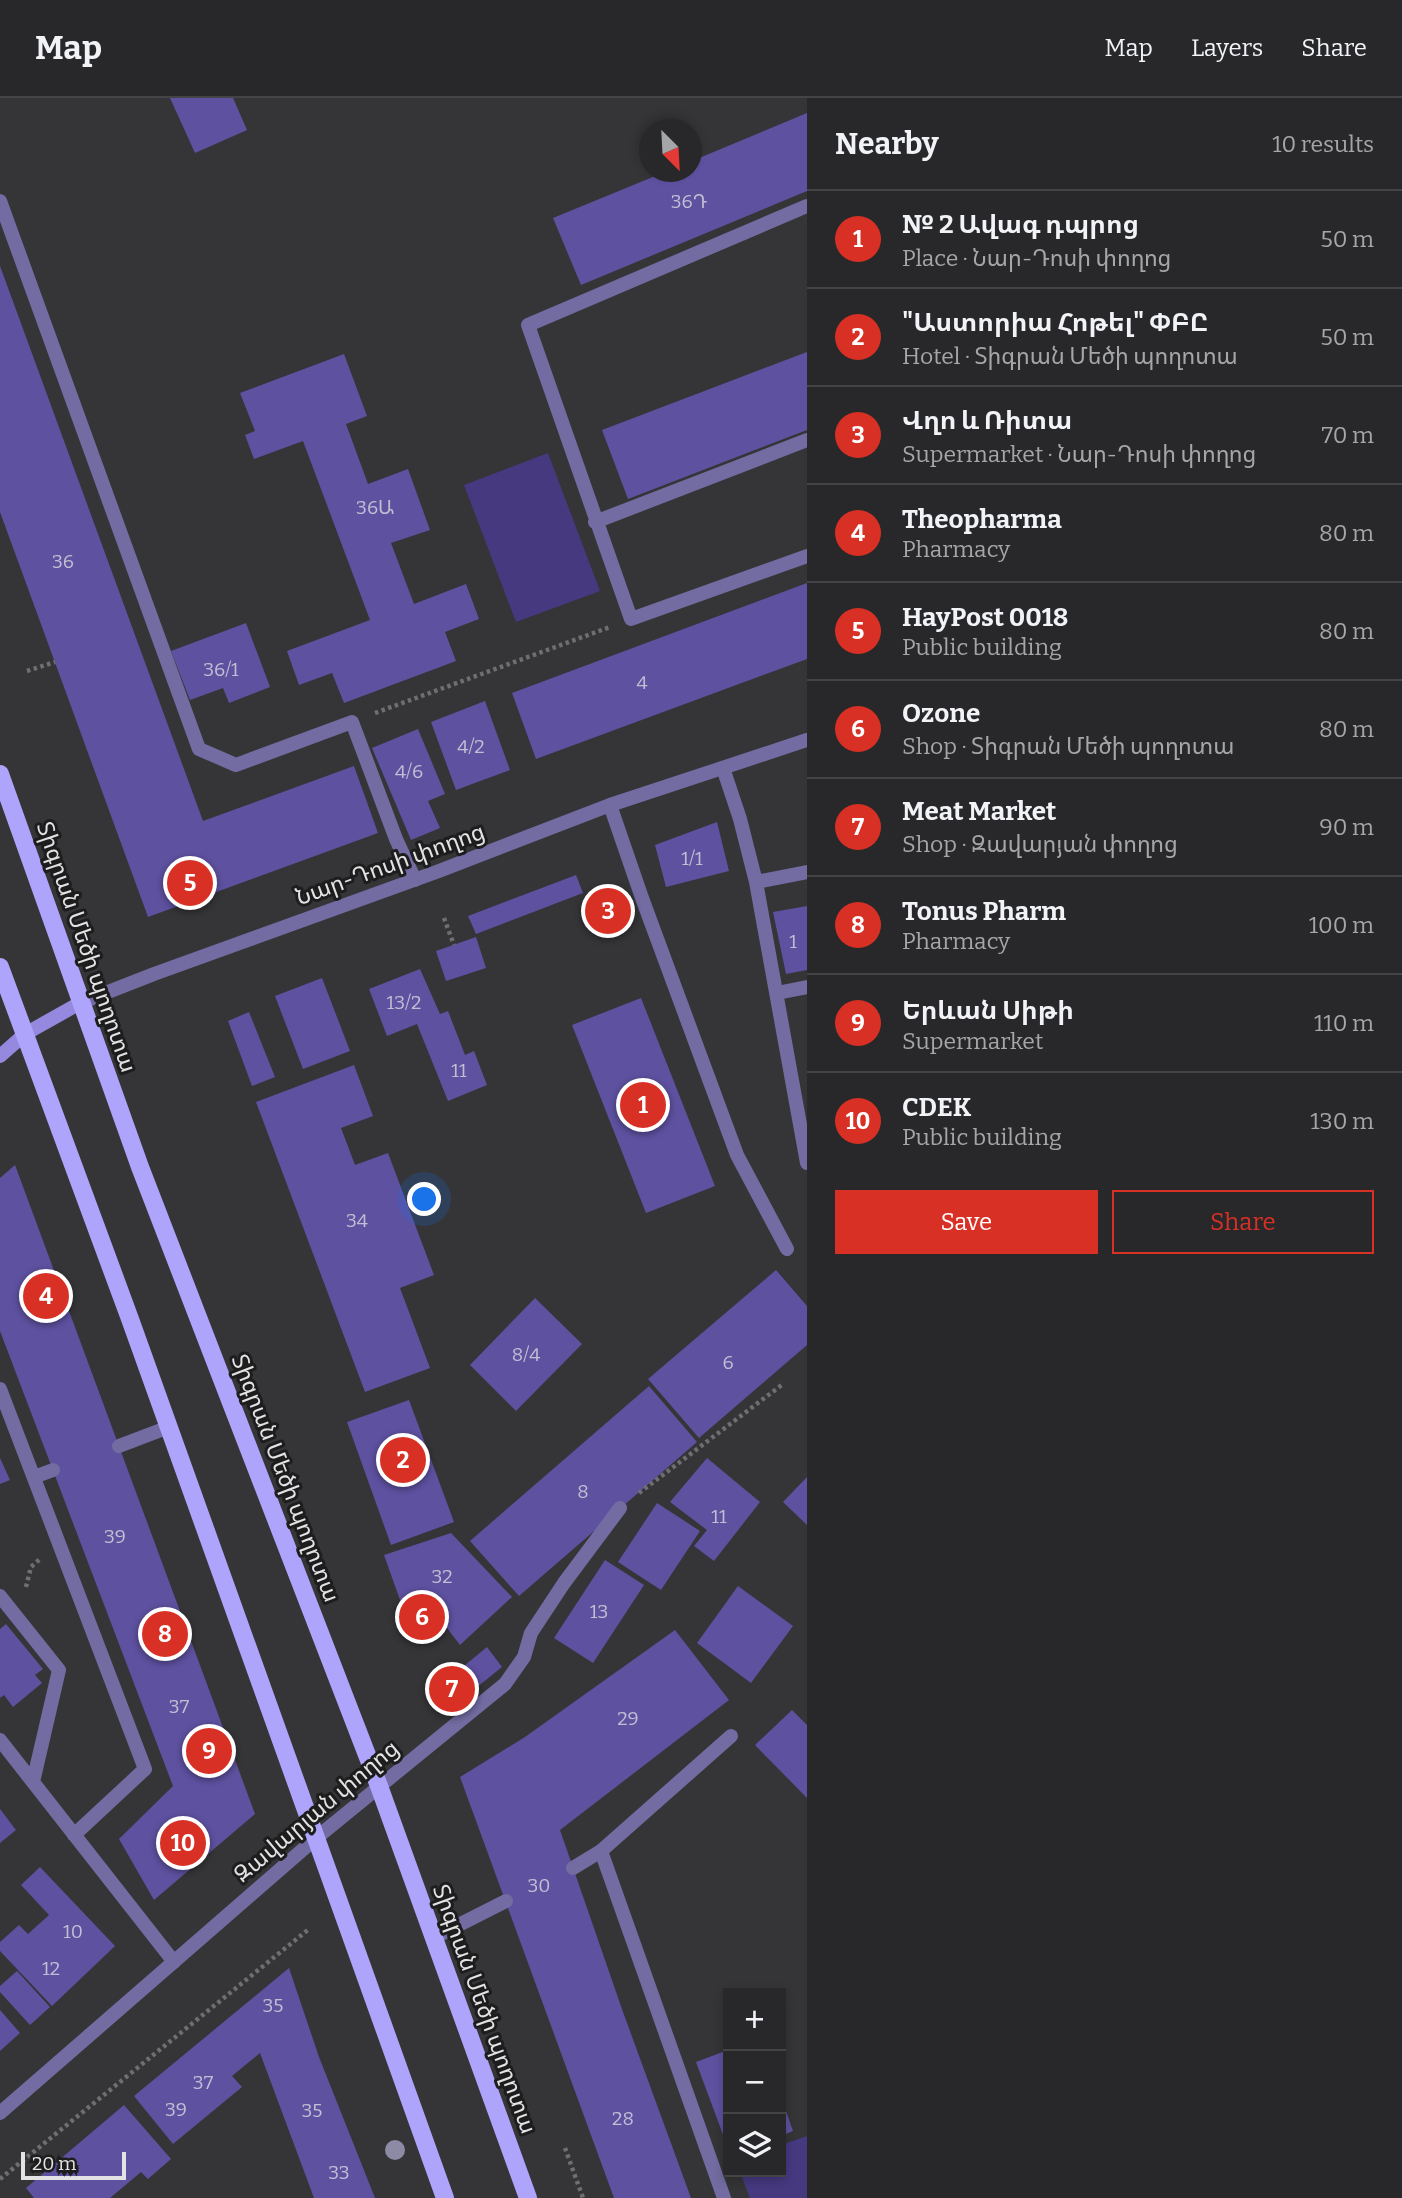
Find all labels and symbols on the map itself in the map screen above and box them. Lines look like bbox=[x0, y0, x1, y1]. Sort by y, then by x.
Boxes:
north arrow bbox=[639, 119, 702, 182]
house number: 36Դ bbox=[671, 190, 707, 213]
house number: 36Ա bbox=[356, 496, 394, 519]
house number: 36 bbox=[52, 550, 74, 573]
house number: 36/1 bbox=[203, 658, 239, 681]
house number: 4 bbox=[636, 671, 648, 694]
house number: 4/2 bbox=[457, 735, 485, 758]
house number: 4/6 bbox=[395, 760, 423, 783]
street label: Նար-Դոսի փողոց bbox=[292, 817, 488, 911]
street label: Տիգրան Մեծի պողոտա bbox=[31, 818, 143, 1076]
house number: 1/1 bbox=[681, 847, 703, 870]
pin: 5 bbox=[167, 857, 213, 909]
pin: 3 bbox=[585, 885, 631, 937]
house number: 1 bbox=[789, 930, 797, 953]
house number: 13/2 bbox=[387, 991, 421, 1014]
house number: 11 bbox=[451, 1059, 467, 1082]
pin: 1 bbox=[620, 1079, 666, 1131]
your location bbox=[407, 1182, 441, 1216]
house number: 34 bbox=[346, 1209, 368, 1232]
pin: 4 bbox=[23, 1270, 69, 1322]
house number: 8/4 bbox=[512, 1343, 540, 1366]
street label: Տիգրան Մեծի պողոտա bbox=[226, 1350, 346, 1606]
house number: 6 bbox=[722, 1351, 734, 1374]
pin: 2 bbox=[380, 1434, 426, 1486]
house number: 8 bbox=[577, 1480, 589, 1503]
house number: 11 bbox=[711, 1505, 727, 1528]
house number: 39 bbox=[104, 1525, 126, 1548]
house number: 32 bbox=[431, 1565, 453, 1588]
pin: 6 bbox=[399, 1591, 445, 1643]
house number: 13 bbox=[590, 1600, 608, 1623]
pin: 8 bbox=[142, 1608, 188, 1660]
pin: 7 bbox=[429, 1663, 475, 1715]
house number: 37 bbox=[169, 1695, 190, 1718]
house number: 29 bbox=[617, 1707, 639, 1730]
pin: 9 bbox=[186, 1725, 232, 1777]
street label: Զավարյան փողոց bbox=[228, 1734, 404, 1888]
pin: 10 bbox=[160, 1817, 206, 1869]
house number: 30 bbox=[527, 1874, 551, 1897]
street label: Տիգրան Մեծի պողոտա bbox=[427, 1880, 543, 2138]
house number: 10 bbox=[63, 1920, 83, 1943]
house number: 12 bbox=[42, 1957, 60, 1980]
house number: 35 bbox=[263, 1994, 283, 2017]
house number: 37 bbox=[193, 2071, 214, 2094]
house number: 39 bbox=[165, 2098, 187, 2121]
house number: 35 bbox=[302, 2099, 322, 2122]
house number: 28 bbox=[612, 2107, 634, 2130]
scale bar bbox=[21, 2149, 126, 2181]
house number: 33 bbox=[328, 2161, 350, 2184]

